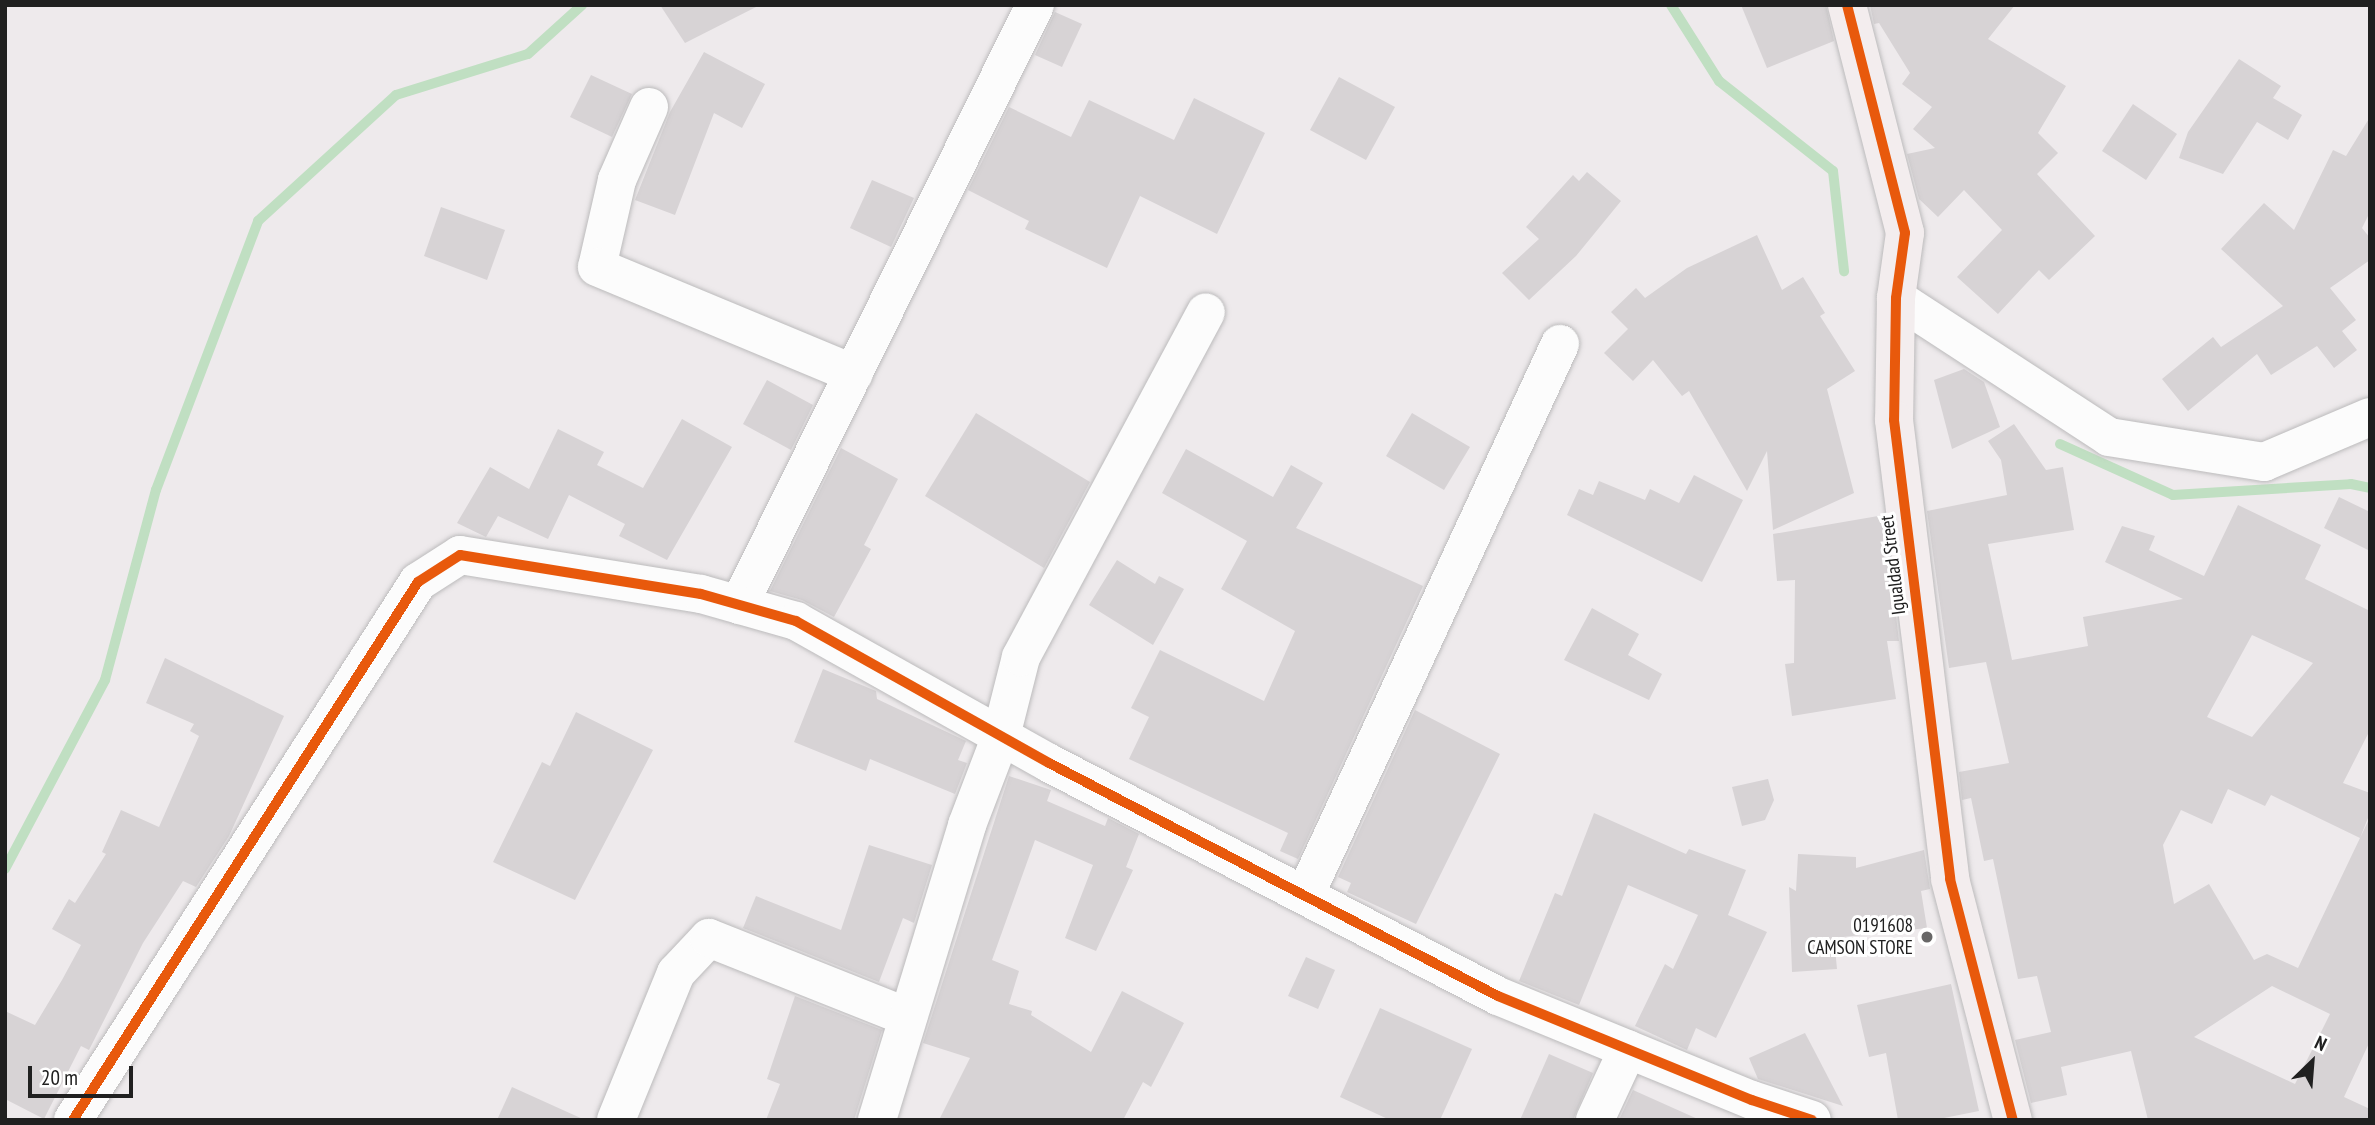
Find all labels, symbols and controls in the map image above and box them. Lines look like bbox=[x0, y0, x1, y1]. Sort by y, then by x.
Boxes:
street label: Igualdad Street bbox=[1876, 514, 1910, 616]
place label: 0191608 CAMSON STORE bbox=[1807, 915, 1913, 959]
marker: 0191608 CAMSON STORE bbox=[1919, 929, 1935, 945]
north arrow bbox=[2277, 1027, 2347, 1097]
text: N bbox=[2311, 1030, 2331, 1056]
scale bar bbox=[32, 1052, 136, 1096]
text: 20 m bbox=[41, 1064, 78, 1091]

